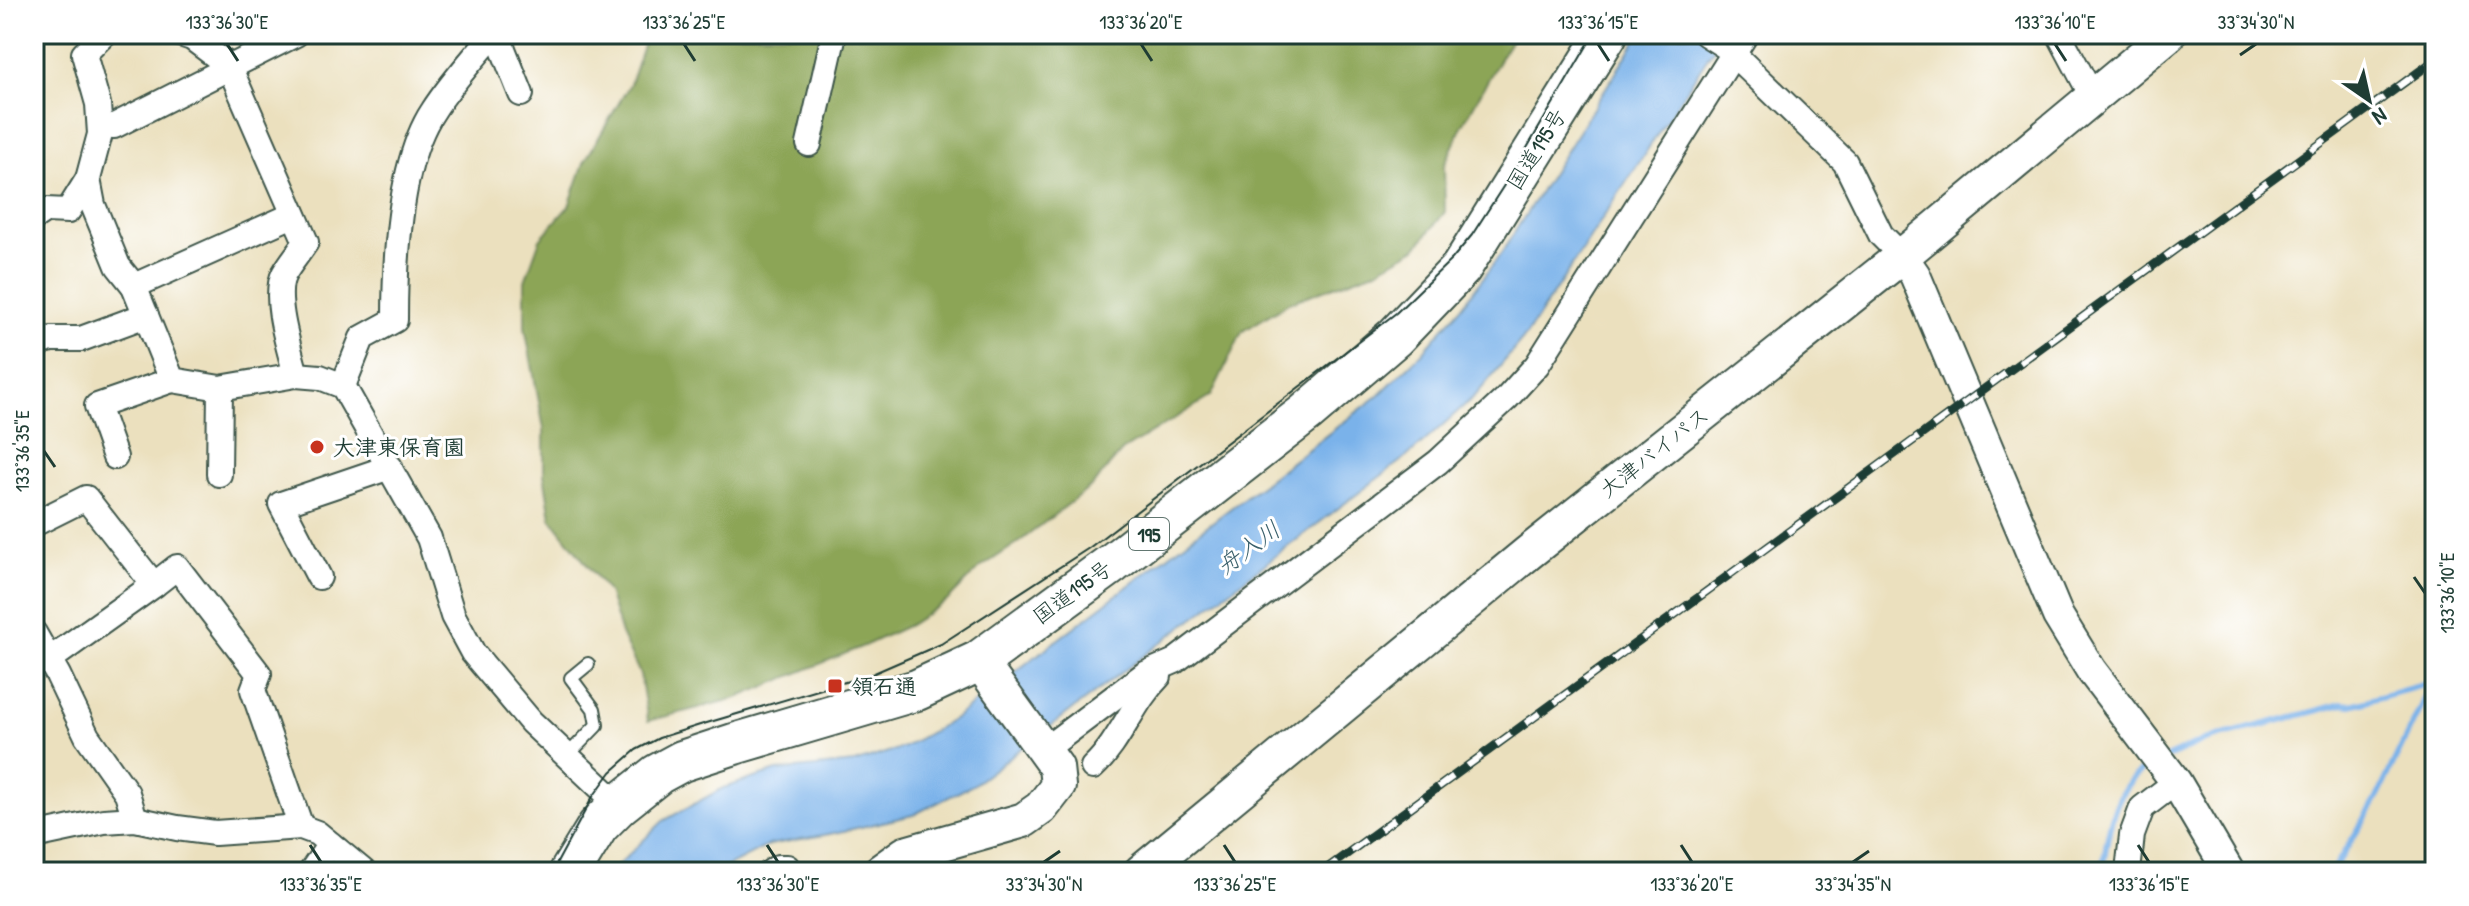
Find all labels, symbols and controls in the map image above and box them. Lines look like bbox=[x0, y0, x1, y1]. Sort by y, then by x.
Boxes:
text: 133°36'30"E bbox=[186, 8, 269, 35]
text: 133°36'25"E bbox=[643, 8, 726, 35]
text: 133°36'20"E bbox=[1099, 8, 1183, 35]
text: 133°36'15"E bbox=[1558, 8, 1638, 35]
text: 133°36'10"E bbox=[2014, 8, 2096, 35]
text: 33°34'30"N bbox=[2218, 8, 2294, 35]
north arrow bbox=[2329, 60, 2409, 140]
text: N bbox=[2367, 101, 2393, 132]
street label: 国道195号 bbox=[1499, 102, 1573, 196]
street label: 大津バイパス bbox=[1593, 400, 1715, 504]
text: 133°36'35"E bbox=[8, 410, 35, 492]
place label: 大津東保育園 bbox=[333, 432, 465, 462]
marker: 大津東保育園 bbox=[308, 438, 326, 456]
water label: 舟入川 bbox=[1209, 513, 1287, 581]
road number: 195 bbox=[1129, 518, 1169, 550]
text: 133°36'10"E bbox=[2433, 552, 2460, 634]
street label: 国道195号 bbox=[1026, 553, 1118, 631]
place label: 領石通 bbox=[851, 671, 917, 701]
marker: 領石通 bbox=[826, 677, 844, 695]
text: 133°36'35"E bbox=[280, 870, 362, 897]
text: 133°36'30"E bbox=[737, 870, 820, 897]
text: 33°34'30"N bbox=[1006, 870, 1082, 897]
text: 133°36'25"E bbox=[1194, 870, 1277, 897]
text: 133°36'20"E bbox=[1650, 870, 1734, 897]
text: 33°34'35"N bbox=[1815, 870, 1891, 897]
text: 133°36'15"E bbox=[2109, 870, 2189, 897]

